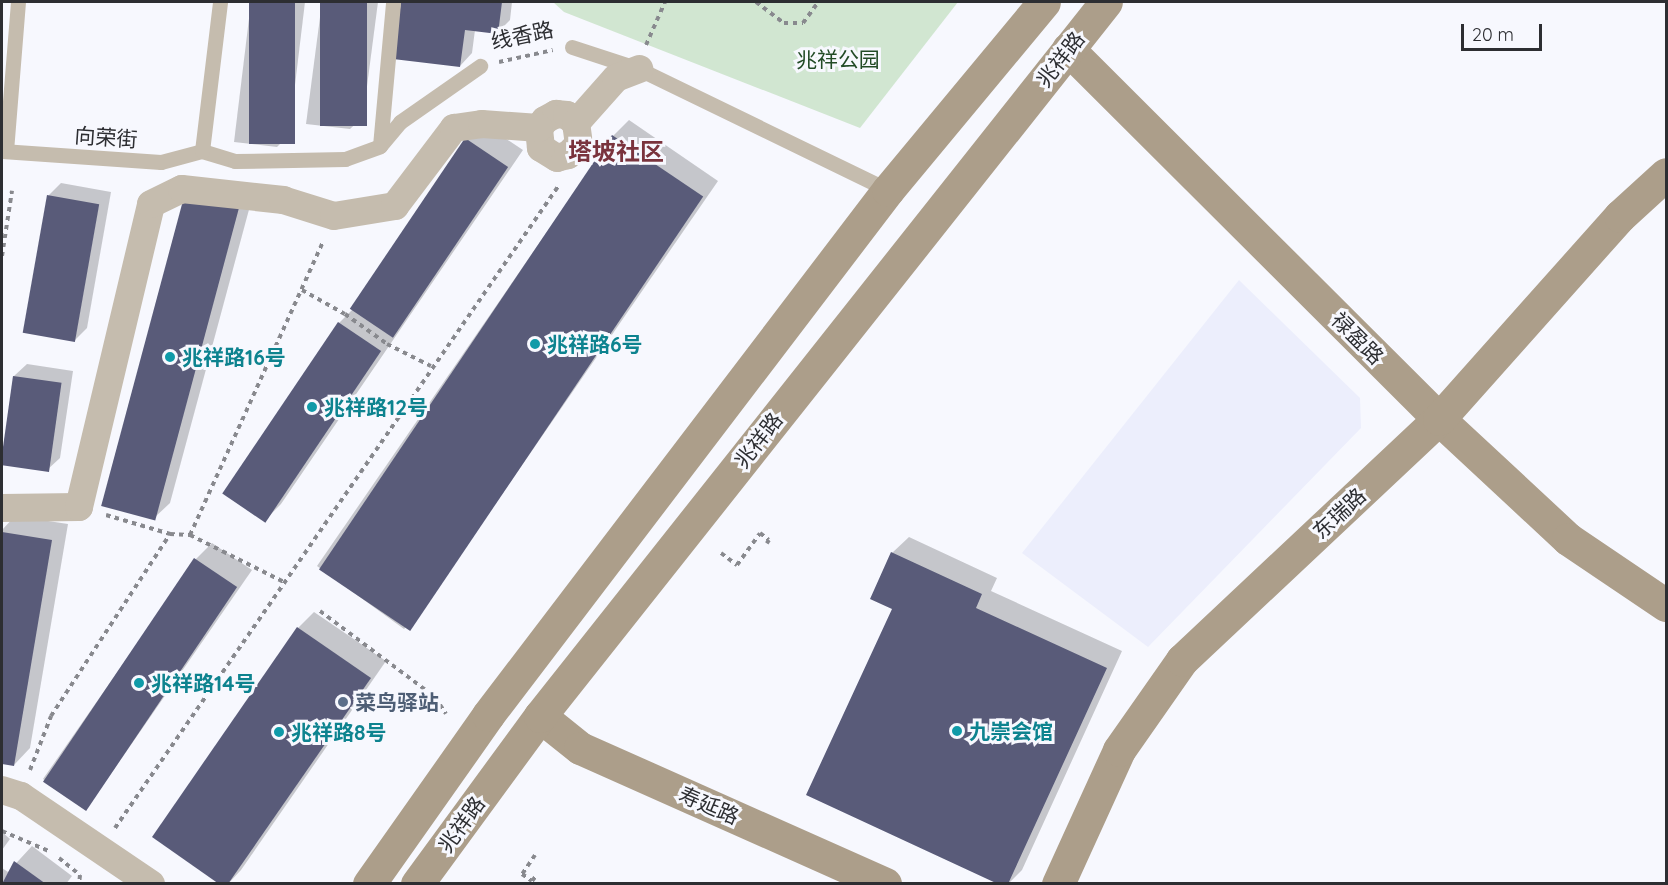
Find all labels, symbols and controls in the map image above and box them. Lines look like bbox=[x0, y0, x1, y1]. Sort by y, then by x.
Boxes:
scale bar bbox=[1464, 12, 1545, 50]
street label: 线香路 bbox=[489, 16, 555, 54]
text: 20 m bbox=[1472, 23, 1514, 46]
street label: 兆祥路 bbox=[1031, 26, 1089, 92]
park label: 兆祥公园 bbox=[796, 46, 880, 72]
street label: 向荣街 bbox=[74, 122, 138, 152]
district label: 塔坡社区 bbox=[568, 138, 664, 166]
street label: 禄盈路 bbox=[1327, 307, 1389, 369]
place label: 兆祥路6号 bbox=[547, 331, 643, 357]
marker: 兆祥路6号 bbox=[528, 337, 542, 351]
place label: 兆祥路16号 bbox=[182, 344, 286, 370]
marker: 兆祥路16号 bbox=[163, 350, 177, 364]
place label: 兆祥路12号 bbox=[324, 394, 428, 420]
marker: 兆祥路12号 bbox=[305, 400, 319, 414]
street label: 兆祥路 bbox=[729, 407, 787, 473]
street label: 东瑞路 bbox=[1307, 482, 1371, 544]
place label: 兆祥路14号 bbox=[151, 670, 256, 696]
marker: 兆祥路14号 bbox=[132, 676, 146, 690]
place label: 菜鸟驿站 bbox=[355, 689, 439, 715]
marker: 菜鸟驿站 bbox=[336, 695, 350, 709]
place label: 九崇会馆 bbox=[969, 718, 1053, 744]
place label: 兆祥路8号 bbox=[291, 719, 387, 745]
marker: 九崇会馆 bbox=[950, 724, 964, 738]
marker: 兆祥路8号 bbox=[272, 725, 286, 739]
street label: 寿延路 bbox=[675, 781, 743, 829]
street label: 兆祥路 bbox=[432, 791, 490, 857]

